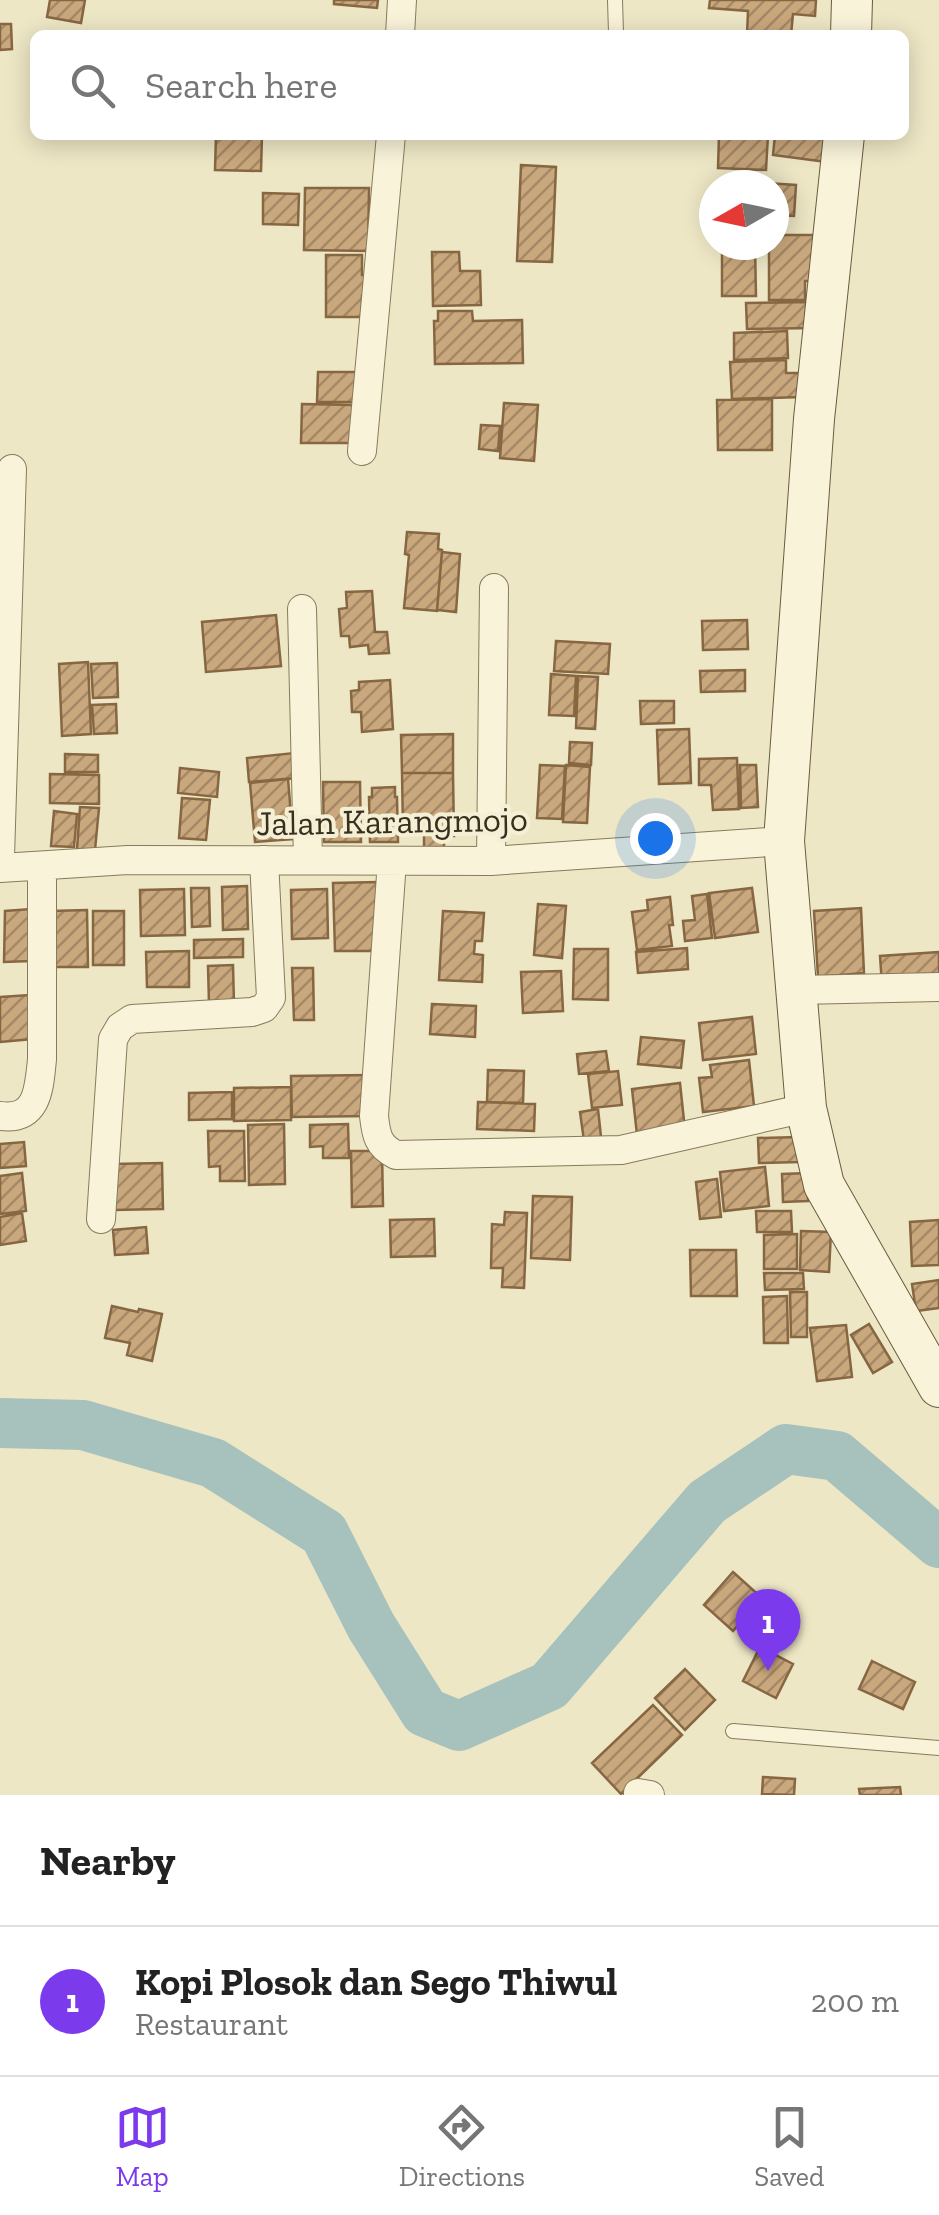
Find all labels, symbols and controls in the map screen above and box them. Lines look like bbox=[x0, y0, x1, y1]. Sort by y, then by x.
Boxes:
search box bbox=[30, 30, 909, 140]
icon: search bbox=[65, 58, 120, 113]
text: Search here bbox=[145, 62, 337, 108]
north arrow bbox=[699, 170, 789, 260]
street label: Jalan Karangmojo bbox=[256, 798, 528, 844]
your location bbox=[630, 813, 681, 864]
pin: 1 bbox=[736, 1588, 800, 1671]
text: Nearby bbox=[40, 1835, 176, 1886]
text: Kopi Plosok dan Sego Thiwul bbox=[135, 1959, 617, 2005]
text: 1 bbox=[66, 1982, 79, 2020]
text: 200 m bbox=[811, 1982, 899, 2020]
text: Restaurant bbox=[135, 2005, 288, 2043]
tab: Map bbox=[115, 2100, 170, 2193]
tab: Directions bbox=[399, 2100, 525, 2193]
tab: Saved bbox=[754, 2100, 824, 2193]

